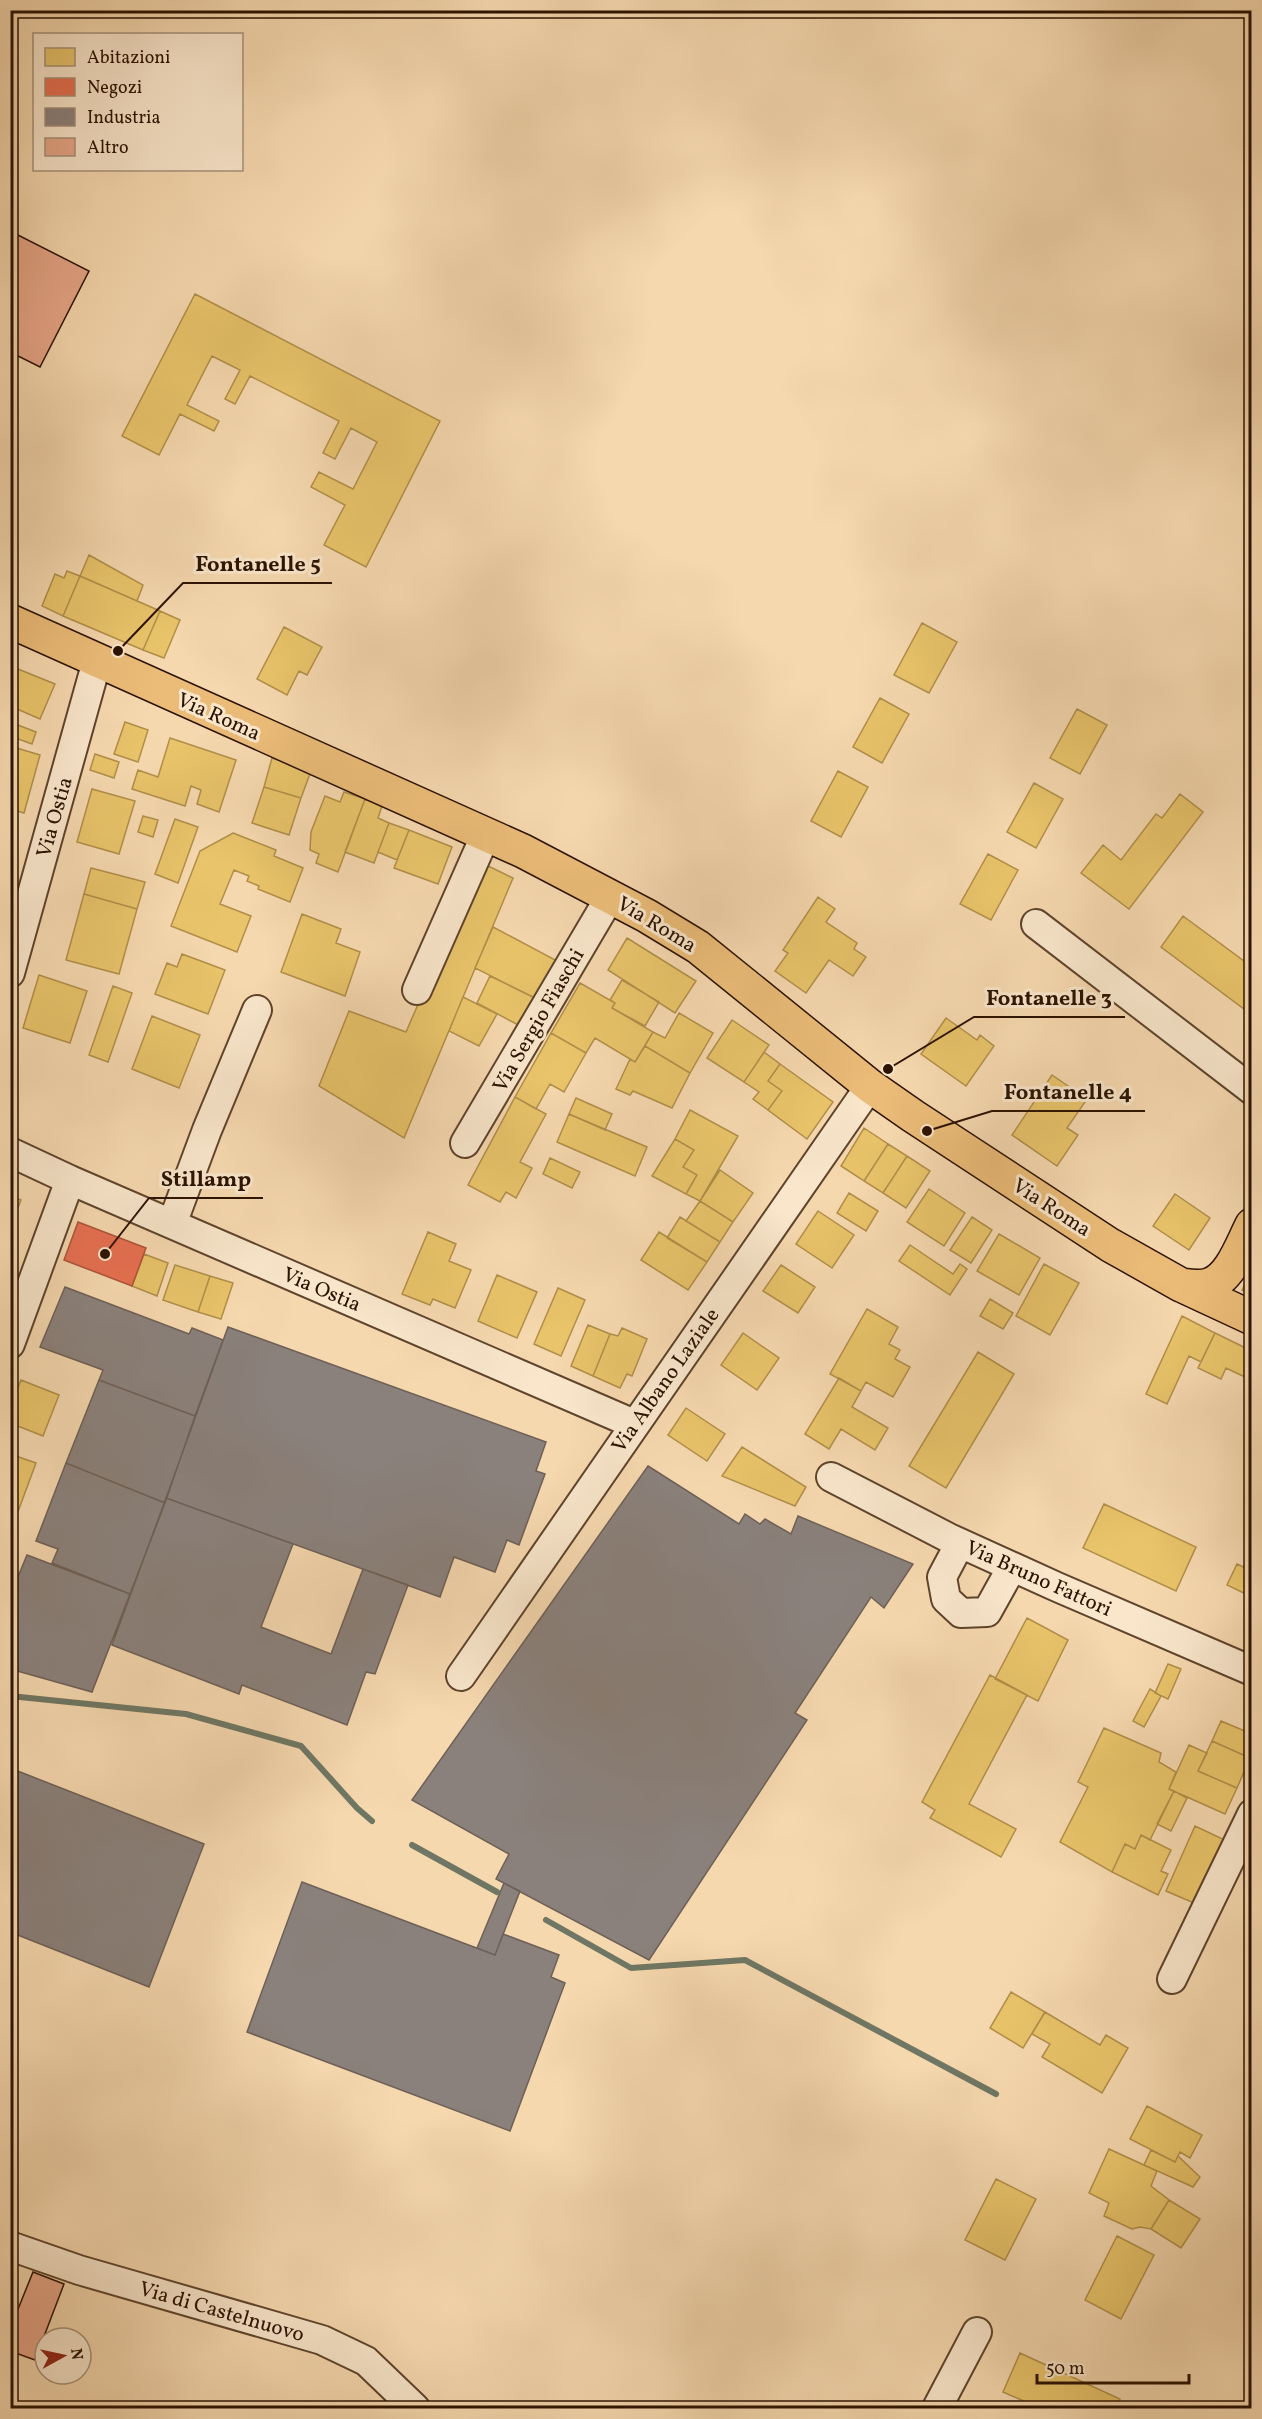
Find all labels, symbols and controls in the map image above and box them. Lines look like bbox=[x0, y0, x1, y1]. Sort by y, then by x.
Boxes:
legend bbox=[33, 33, 243, 171]
text: Abitazioni bbox=[87, 46, 170, 71]
text: Negozi bbox=[87, 76, 142, 101]
text: Industria bbox=[87, 106, 160, 131]
text: Altro bbox=[87, 136, 129, 161]
callout: Fontanelle 5 bbox=[183, 543, 332, 583]
text: Fontanelle 5 bbox=[195, 550, 321, 581]
street label: Via Roma bbox=[172, 686, 265, 749]
street label: Via Ostia bbox=[30, 774, 81, 861]
street label: Via Roma bbox=[611, 890, 702, 961]
street label: Via Sergio Fiaschi bbox=[486, 943, 592, 1098]
callout: Fontanelle 3 bbox=[974, 977, 1125, 1017]
text: Fontanelle 3 bbox=[986, 984, 1112, 1015]
callout: Fontanelle 4 bbox=[992, 1071, 1145, 1111]
text: Fontanelle 4 bbox=[1004, 1078, 1132, 1109]
callout: Stillamp bbox=[149, 1158, 263, 1198]
text: Stillamp bbox=[161, 1165, 251, 1196]
street label: Via Roma bbox=[1006, 1172, 1096, 1245]
street label: Via Ostia bbox=[278, 1261, 365, 1320]
street label: Via Albano Laziale bbox=[605, 1302, 727, 1459]
street label: Via Bruno Fattori bbox=[961, 1534, 1116, 1625]
street label: Via di Castelnuovo bbox=[136, 2275, 308, 2350]
north arrow bbox=[33, 2326, 93, 2386]
text: N bbox=[64, 2347, 88, 2362]
scale bar bbox=[1037, 2347, 1188, 2385]
text: 50 m bbox=[1046, 2357, 1085, 2382]

